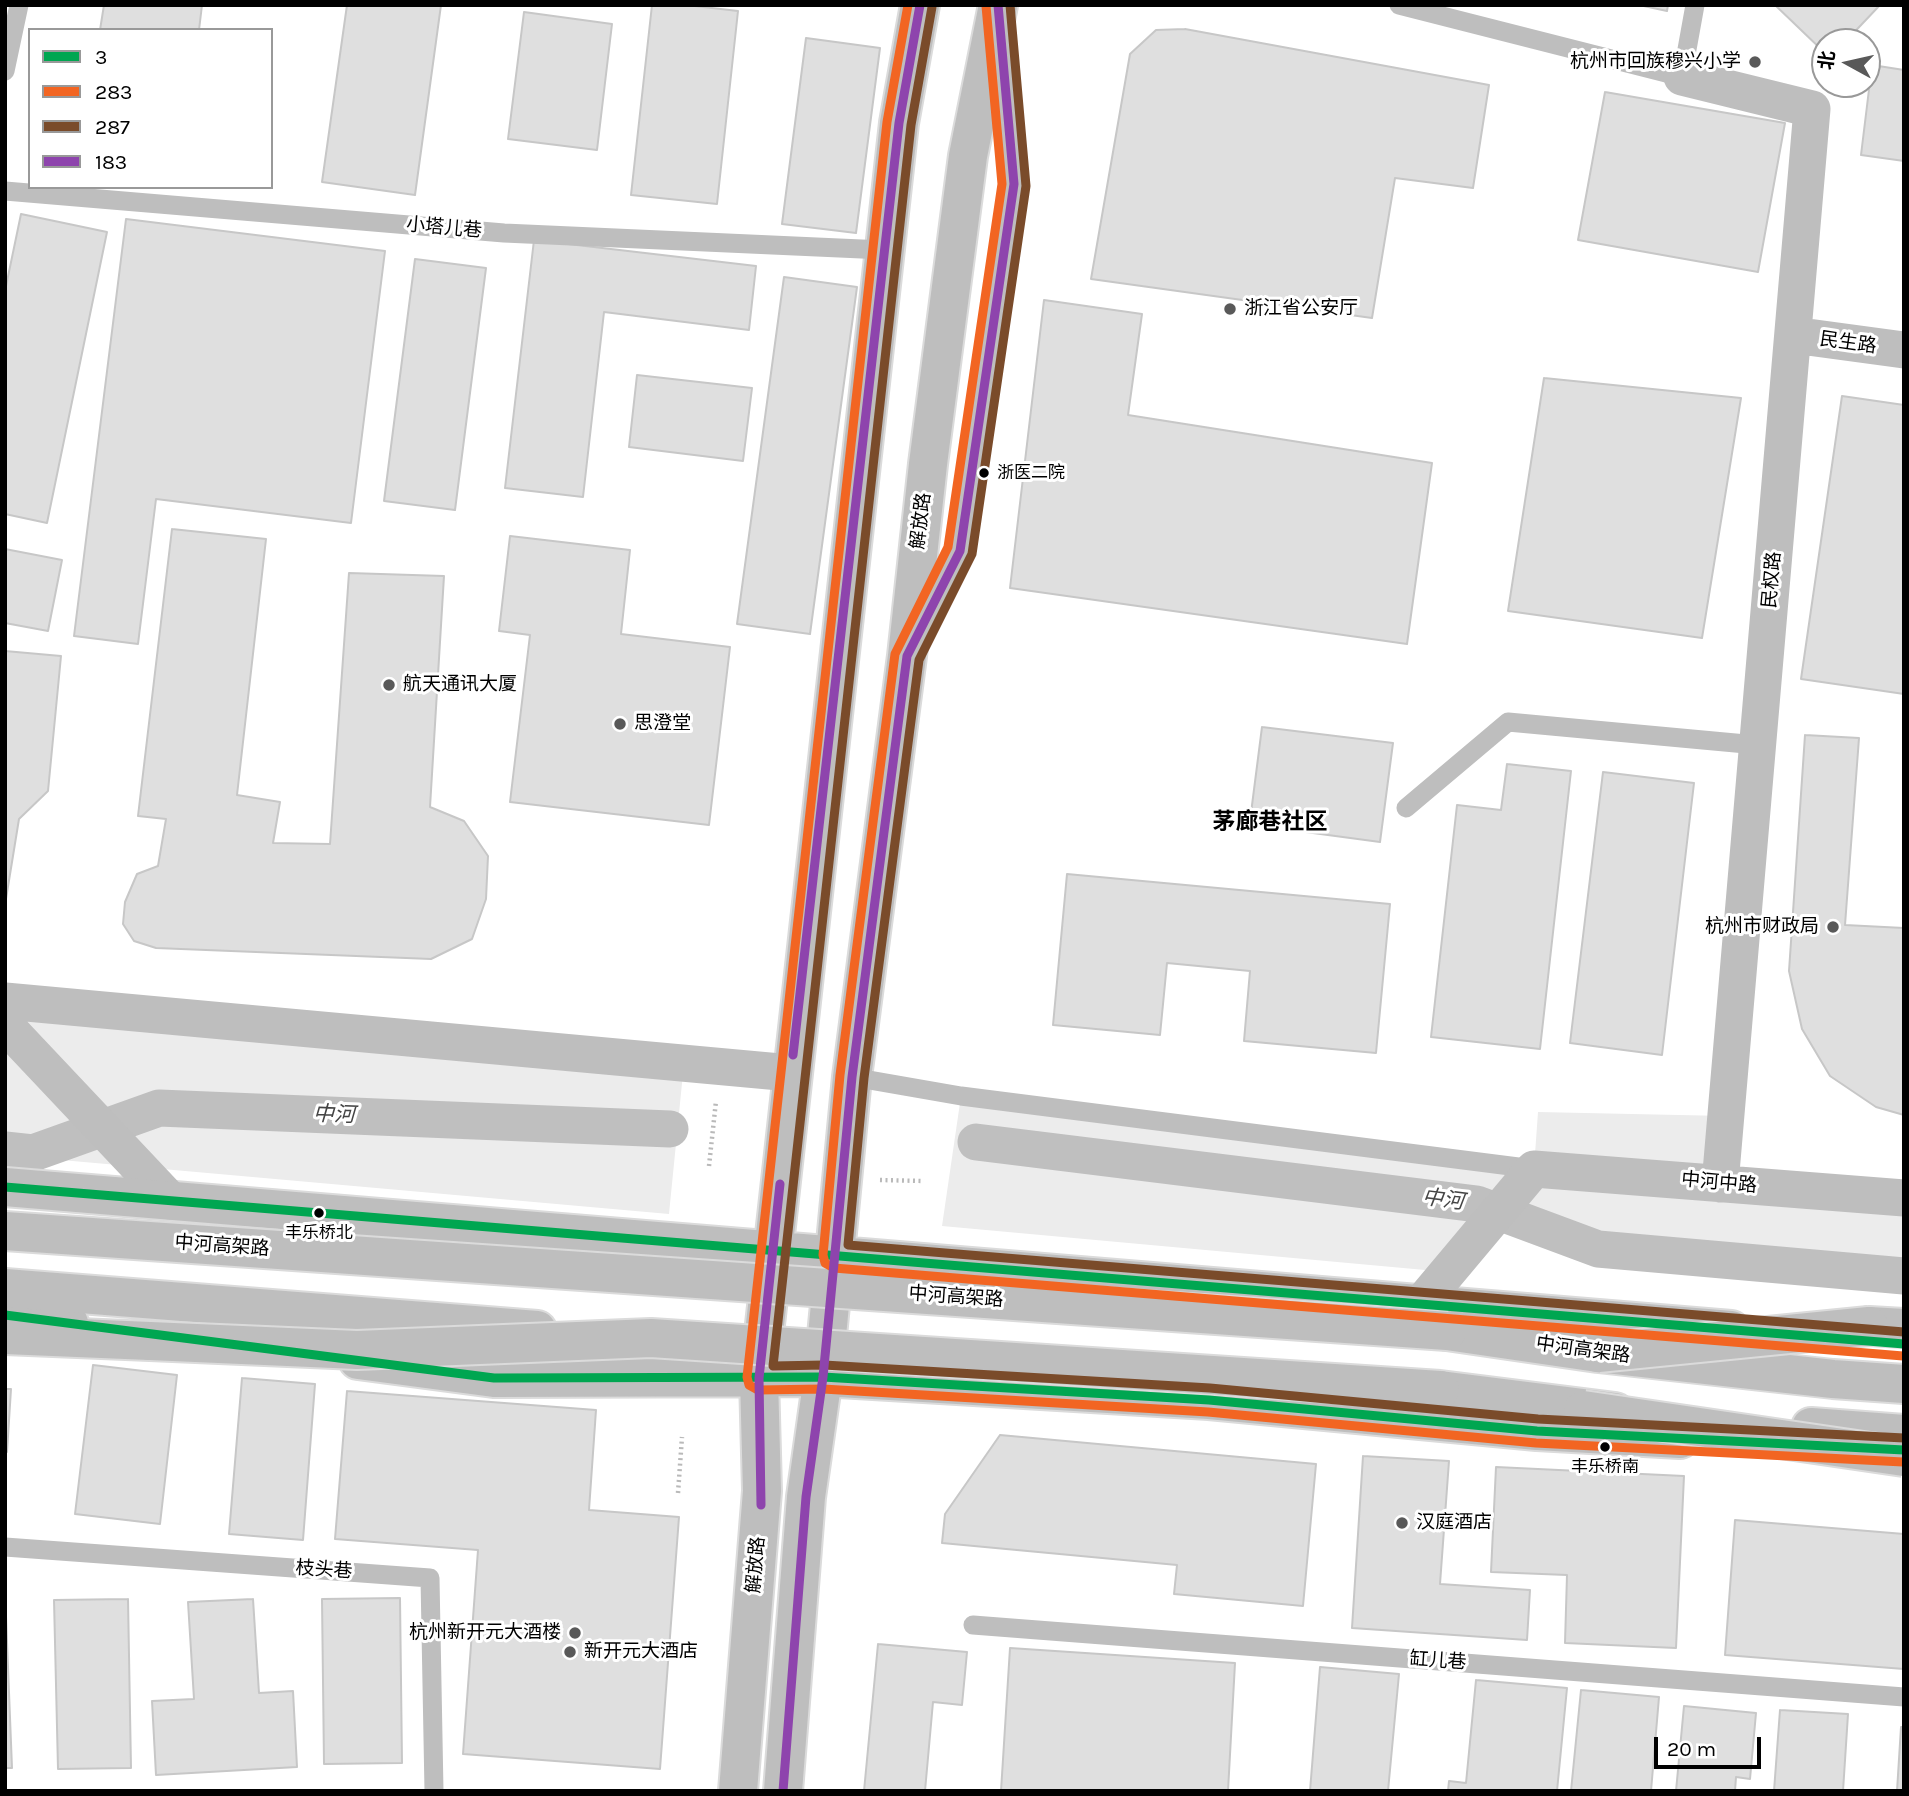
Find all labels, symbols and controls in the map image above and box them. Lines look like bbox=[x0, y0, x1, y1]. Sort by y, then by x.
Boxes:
legend bbox=[28, 28, 273, 189]
north arrow bbox=[1811, 28, 1881, 98]
text: 3 bbox=[95, 45, 107, 69]
text: 北 bbox=[1815, 49, 1839, 71]
place label: 杭州市回族穆兴小学 bbox=[1570, 51, 1741, 73]
marker: 杭州市回族穆兴小学 bbox=[1747, 54, 1763, 70]
text: 283 bbox=[95, 80, 132, 104]
text: 287 bbox=[95, 115, 130, 139]
text: 183 bbox=[95, 150, 127, 174]
street label: 小塔儿巷 bbox=[405, 213, 483, 243]
place label: 浙江省公安厅 bbox=[1244, 298, 1358, 320]
marker: 浙江省公安厅 bbox=[1222, 301, 1238, 317]
street label: 民生路 bbox=[1818, 328, 1878, 358]
place label: 浙医二院 bbox=[997, 463, 1065, 483]
marker: 浙医二院 bbox=[977, 466, 991, 480]
street label: 解放路 bbox=[906, 491, 936, 551]
street label: 民权路 bbox=[1758, 551, 1786, 609]
place label: 航天通讯大厦 bbox=[403, 674, 517, 696]
marker: 航天通讯大厦 bbox=[381, 677, 397, 693]
place label: 思澄堂 bbox=[634, 713, 691, 735]
marker: 思澄堂 bbox=[612, 716, 628, 732]
district label: 茅廊巷社区 bbox=[1213, 808, 1327, 836]
place label: 杭州市财政局 bbox=[1705, 916, 1819, 938]
marker: 杭州市财政局 bbox=[1825, 919, 1841, 935]
water label: 中河 bbox=[313, 1102, 355, 1128]
street label: 中河中路 bbox=[1680, 1168, 1758, 1198]
water label: 中河 bbox=[1421, 1185, 1465, 1215]
marker: 丰乐桥北 bbox=[312, 1206, 326, 1220]
place label: 丰乐桥北 bbox=[285, 1223, 353, 1243]
street label: 中河高架路 bbox=[174, 1231, 270, 1261]
street label: 中河高架路 bbox=[908, 1282, 1004, 1312]
street label: 中河高架路 bbox=[1534, 1332, 1632, 1368]
marker: 丰乐桥南 bbox=[1598, 1440, 1612, 1454]
place label: 丰乐桥南 bbox=[1571, 1457, 1639, 1477]
place label: 汉庭酒店 bbox=[1416, 1512, 1492, 1534]
marker: 汉庭酒店 bbox=[1394, 1515, 1410, 1531]
street label: 解放路 bbox=[742, 1536, 770, 1594]
street label: 枝头巷 bbox=[295, 1557, 353, 1583]
place label: 杭州新开元大酒楼 bbox=[409, 1622, 561, 1644]
marker: 杭州新开元大酒楼 bbox=[567, 1625, 583, 1641]
place label: 新开元大酒店 bbox=[584, 1641, 698, 1663]
marker: 新开元大酒店 bbox=[562, 1644, 578, 1660]
street label: 缸儿巷 bbox=[1409, 1648, 1467, 1674]
scale bar bbox=[1657, 1722, 1764, 1766]
text: 20 m bbox=[1667, 1737, 1716, 1761]

